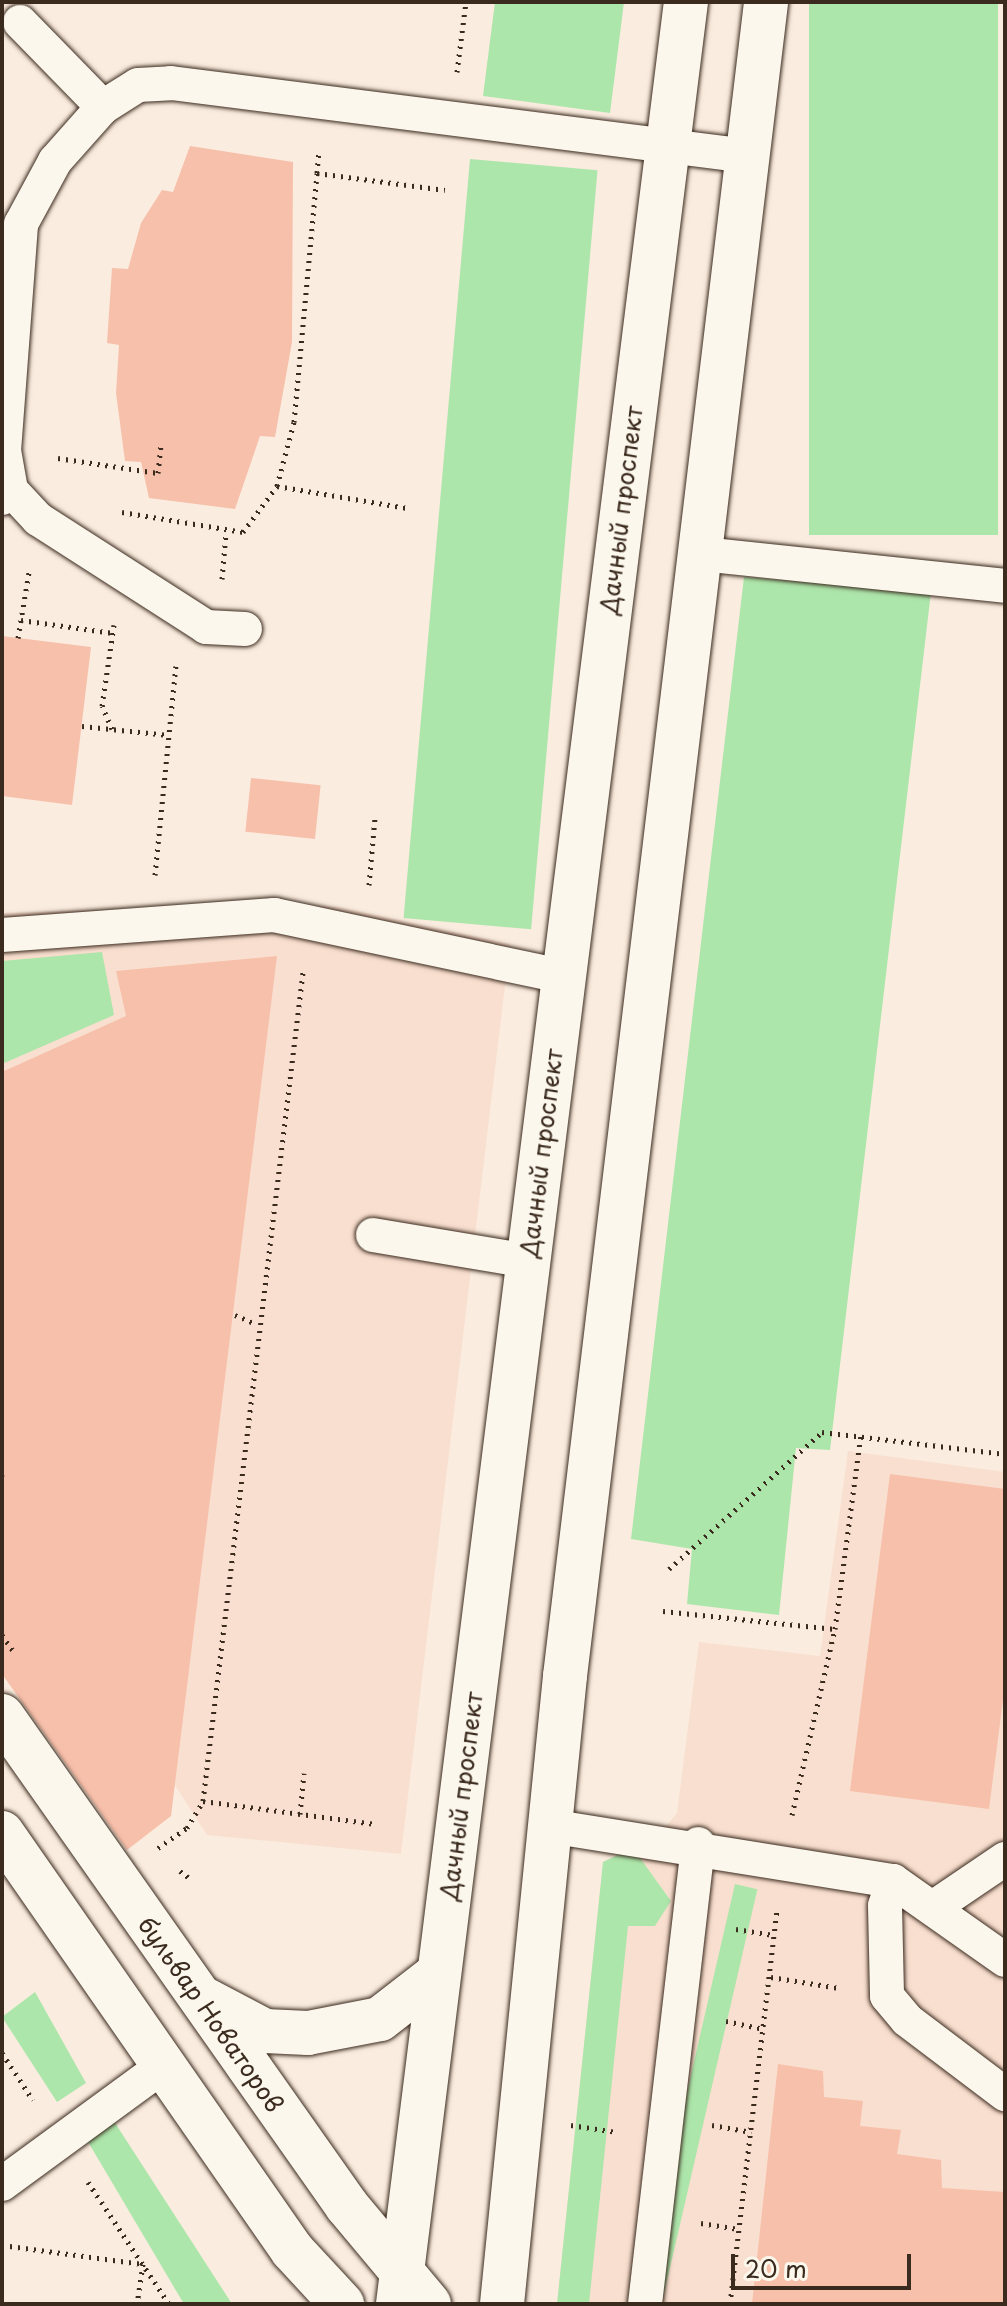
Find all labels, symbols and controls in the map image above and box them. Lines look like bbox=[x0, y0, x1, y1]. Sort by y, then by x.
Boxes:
street label: Дачный проспект bbox=[594, 404, 648, 616]
street label: Дачный проспект bbox=[514, 1047, 568, 1259]
street label: Дачный проспект bbox=[434, 1690, 488, 1902]
street label: бульвар Новаторов bbox=[132, 1910, 290, 2118]
scale bar bbox=[735, 2238, 915, 2288]
text: 20 m bbox=[745, 2250, 807, 2286]

